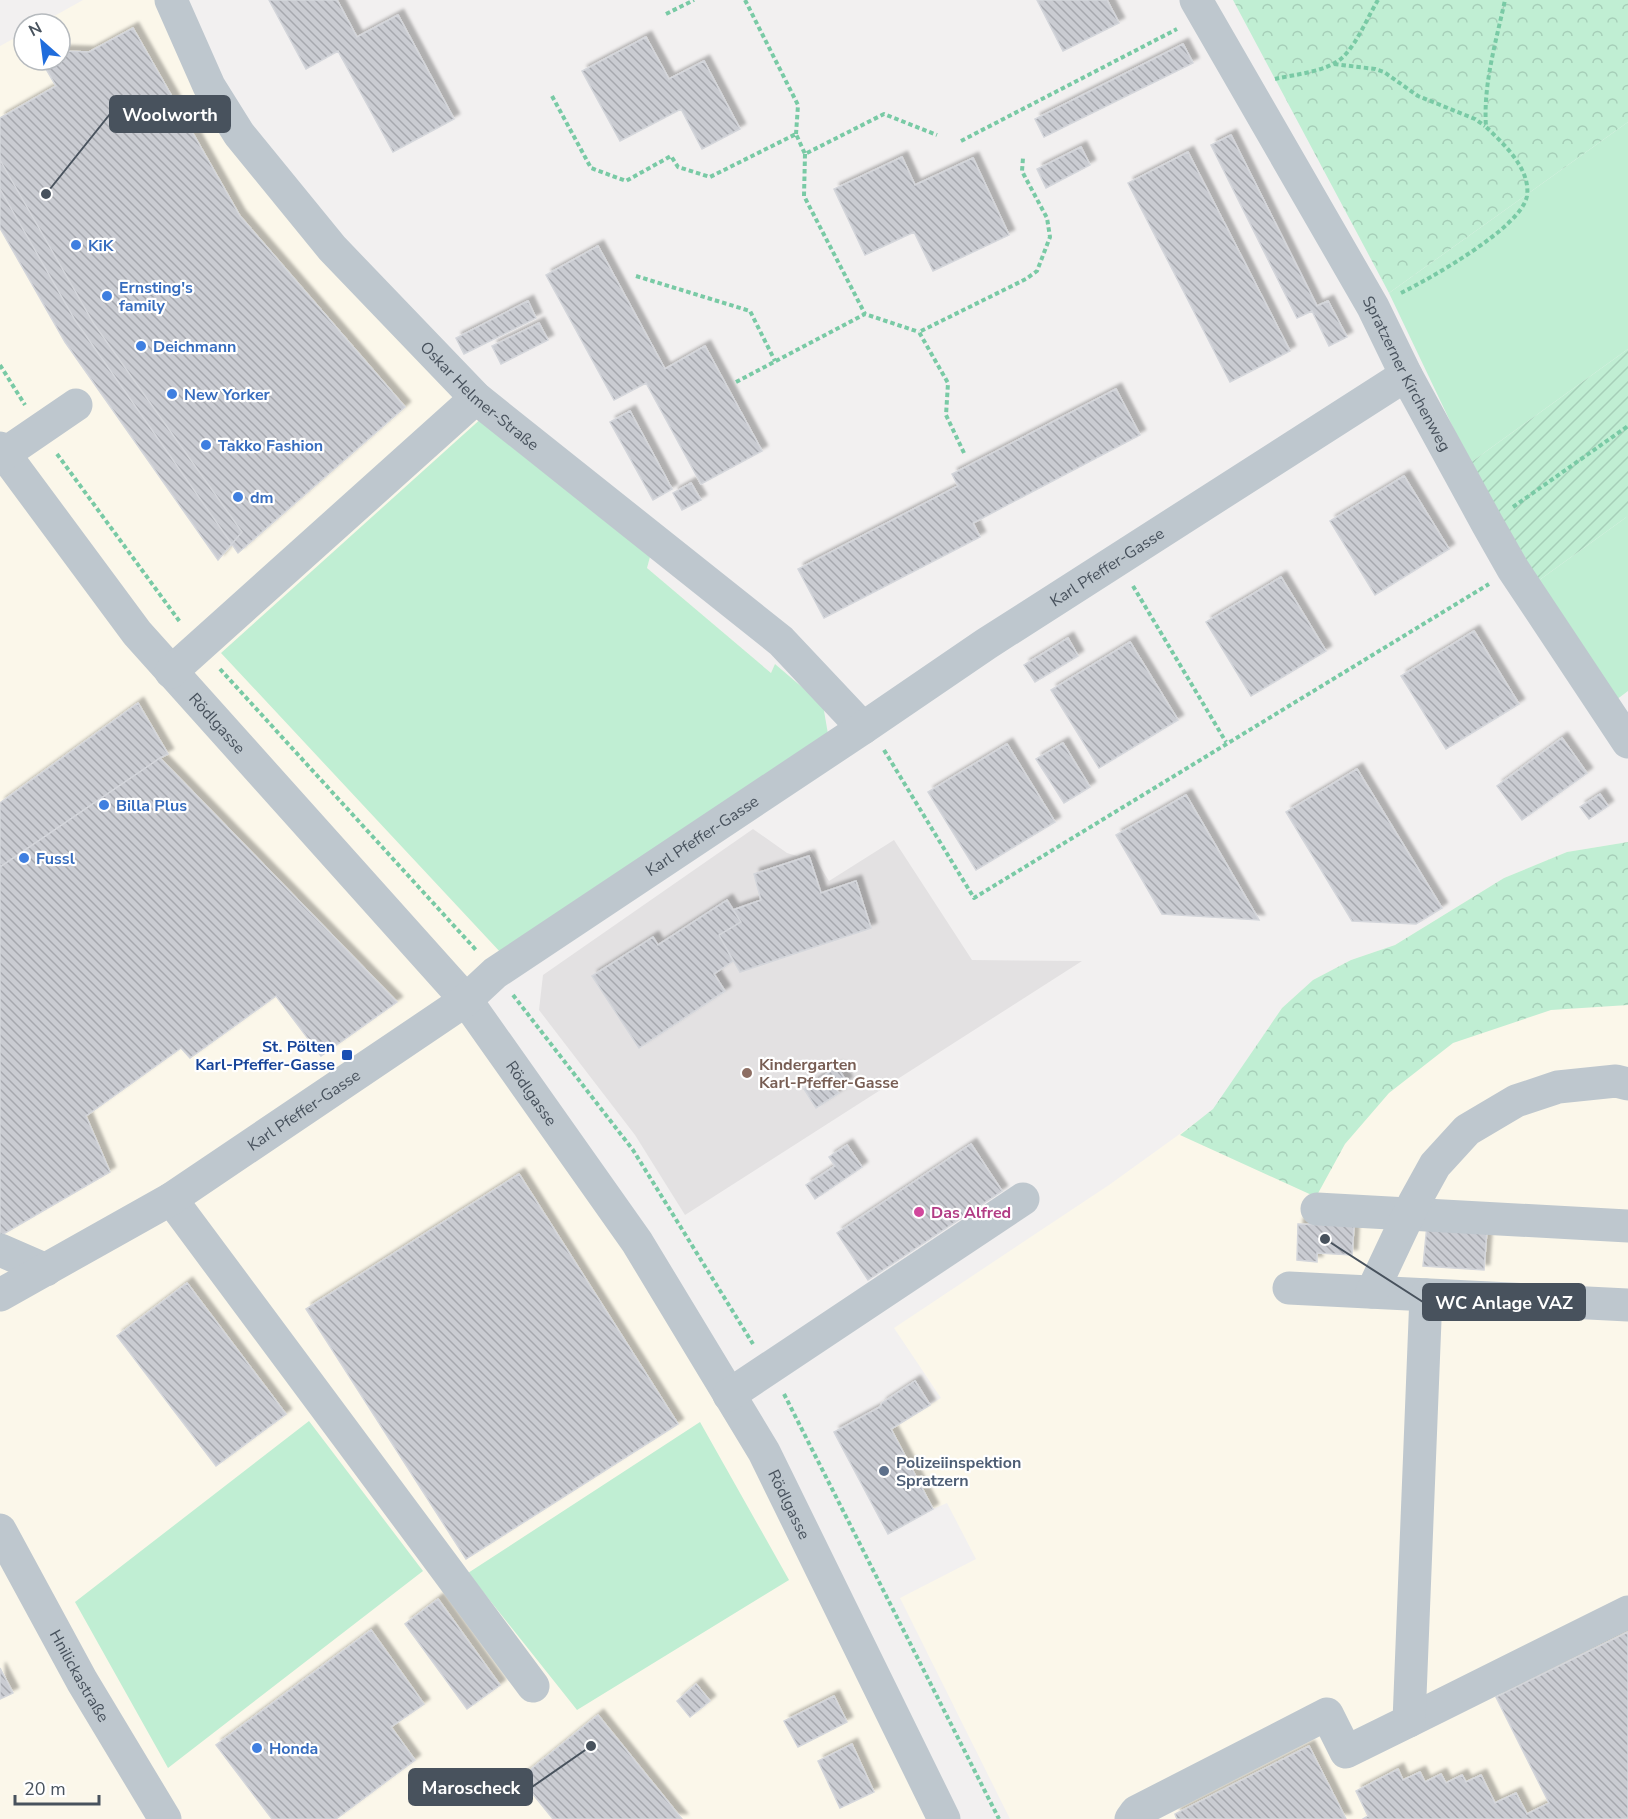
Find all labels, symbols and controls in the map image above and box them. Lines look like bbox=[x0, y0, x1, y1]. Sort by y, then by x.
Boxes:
north arrow bbox=[12, 12, 72, 72]
text: N bbox=[25, 17, 46, 42]
callout: Woolworth bbox=[110, 96, 230, 132]
text: Woolworth bbox=[122, 103, 218, 127]
place label: KiK bbox=[88, 235, 115, 257]
marker: KiK bbox=[69, 238, 83, 252]
place label: Ernsting's family bbox=[119, 277, 193, 317]
marker: Ernsting's family bbox=[100, 289, 114, 303]
street label: Spratzerner Kirchenweg bbox=[1357, 292, 1456, 456]
place label: Deichmann bbox=[153, 336, 236, 358]
street label: Oskar Helmer-Straße bbox=[415, 337, 543, 456]
marker: Deichmann bbox=[134, 339, 148, 353]
place label: New Yorker bbox=[184, 384, 271, 406]
marker: New Yorker bbox=[165, 387, 179, 401]
place label: Takko Fashion bbox=[218, 435, 323, 457]
marker: Takko Fashion bbox=[199, 438, 213, 452]
place label: dm bbox=[250, 487, 274, 509]
marker: dm bbox=[231, 490, 245, 504]
street label: Karl Pfeffer-Gasse bbox=[1046, 523, 1169, 612]
street label: Rödlgasse bbox=[184, 688, 250, 759]
street label: Karl Pfeffer-Gasse bbox=[641, 790, 763, 882]
place label: Billa Plus bbox=[116, 795, 187, 817]
marker: Billa Plus bbox=[97, 798, 111, 812]
place label: Fussl bbox=[36, 848, 75, 870]
marker: Fussl bbox=[17, 851, 31, 865]
place label: St. Pölten Karl-Pfeffer-Gasse bbox=[195, 1036, 335, 1076]
marker: St. Pölten Karl-Pfeffer-Gasse bbox=[340, 1048, 354, 1062]
place label: Kindergarten Karl-Pfeffer-Gasse bbox=[759, 1054, 899, 1094]
street label: Rödlgasse bbox=[500, 1057, 562, 1131]
street label: Karl Pfeffer-Gasse bbox=[243, 1064, 365, 1156]
marker: Kindergarten Karl-Pfeffer-Gasse bbox=[740, 1066, 754, 1080]
place label: Das Alfred bbox=[931, 1202, 1011, 1224]
marker: Das Alfred bbox=[912, 1205, 926, 1219]
callout: WC Anlage VAZ bbox=[1423, 1284, 1585, 1320]
text: WC Anlage VAZ bbox=[1435, 1291, 1573, 1315]
place label: Polizeiinspektion Spratzern bbox=[896, 1452, 1021, 1492]
marker: Polizeiinspektion Spratzern bbox=[877, 1464, 891, 1478]
street label: Rödlgasse bbox=[762, 1466, 815, 1543]
street label: Hnilickastraße bbox=[44, 1626, 114, 1726]
place label: Honda bbox=[269, 1738, 318, 1760]
marker: Honda bbox=[250, 1741, 264, 1755]
scale bar bbox=[15, 1768, 99, 1806]
callout: Maroscheck bbox=[409, 1769, 532, 1805]
text: Maroscheck bbox=[422, 1776, 521, 1800]
text: 20 m bbox=[24, 1777, 66, 1801]

